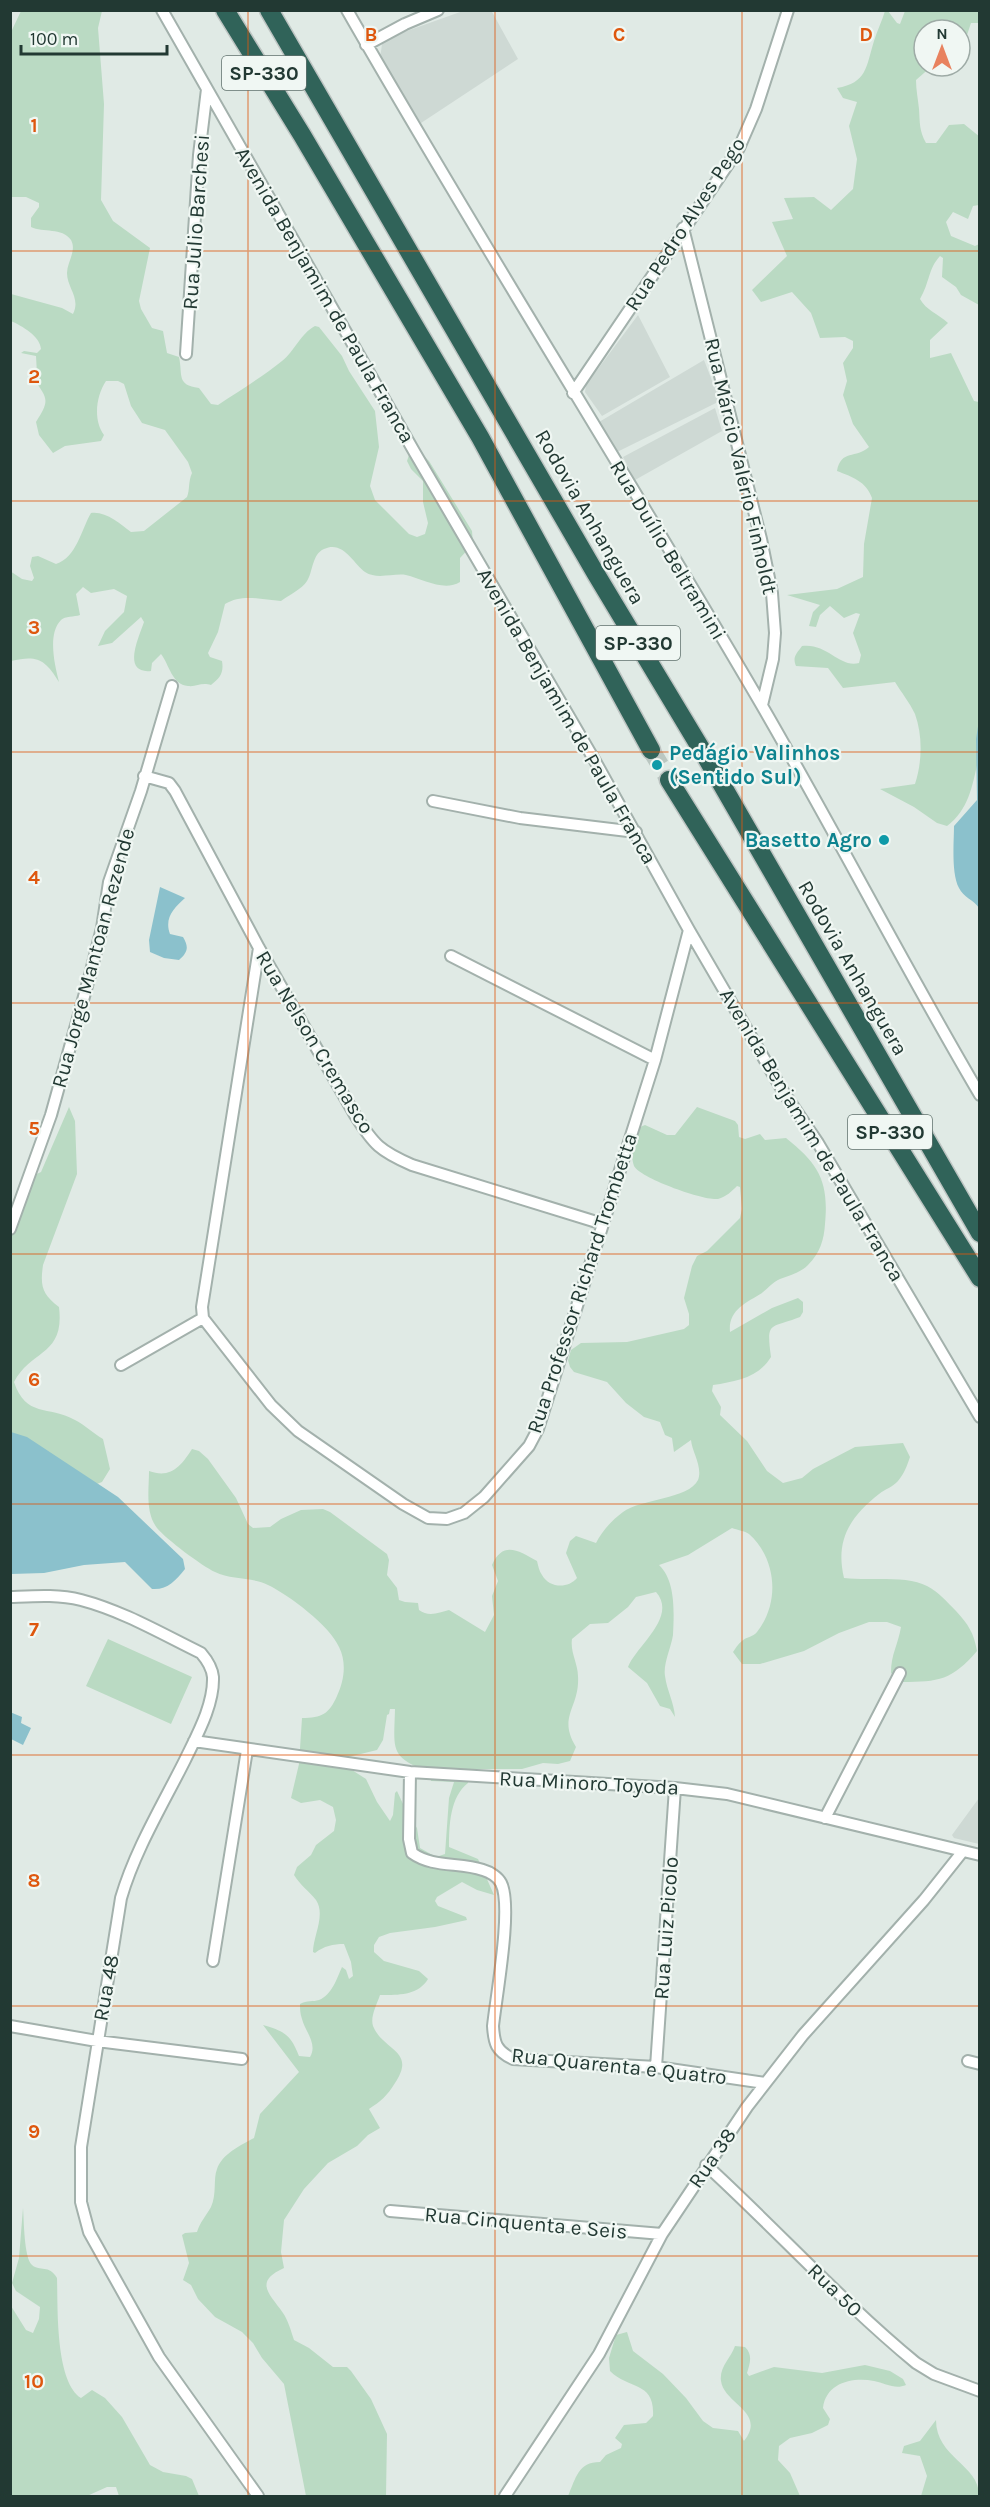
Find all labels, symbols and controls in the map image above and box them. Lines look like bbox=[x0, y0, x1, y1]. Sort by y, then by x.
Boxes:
scale bar bbox=[21, 18, 166, 56]
north arrow bbox=[912, 18, 972, 78]
text: B bbox=[365, 23, 377, 46]
text: C bbox=[613, 23, 625, 46]
text: D bbox=[859, 23, 873, 46]
text: N bbox=[936, 24, 948, 43]
text: 100 m bbox=[30, 28, 78, 50]
road number: SP-330 bbox=[222, 56, 306, 90]
text: 1 bbox=[30, 114, 38, 137]
street label: Rua Pedro Alves Pego bbox=[620, 133, 750, 315]
street label: Rua Julio Barchesi bbox=[178, 134, 214, 310]
street label: Avenida Benjamim de Paula Franca bbox=[230, 143, 420, 447]
street label: Rua Márcio Valério Finholdt bbox=[700, 335, 782, 597]
text: 2 bbox=[28, 365, 40, 388]
street label: Rodovia Anhanguera bbox=[530, 425, 650, 609]
street label: Rua Duílio Beltramini bbox=[605, 456, 731, 644]
street label: Avenida Benjamim de Paula Franca bbox=[472, 564, 662, 868]
text: 3 bbox=[28, 616, 40, 639]
road number: SP-330 bbox=[596, 626, 680, 660]
place label: Pedágio Valinhos (Sentido Sul) bbox=[669, 741, 840, 789]
marker: Pedágio Valinhos (Sentido Sul) bbox=[650, 758, 664, 772]
street label: Rua Jorge Mantoan Rezende bbox=[47, 826, 139, 1090]
place label: Basetto Agro bbox=[745, 828, 872, 852]
marker: Basetto Agro bbox=[877, 833, 891, 847]
text: 4 bbox=[28, 866, 40, 889]
street label: Rodovia Anhanguera bbox=[793, 876, 913, 1060]
street label: Rua Nelson Cremasco bbox=[251, 946, 379, 1138]
street label: Avenida Benjamim de Paula Franca bbox=[715, 984, 909, 1286]
road number: SP-330 bbox=[848, 1115, 932, 1149]
text: 5 bbox=[28, 1117, 40, 1140]
street label: Rua Professor Richard Trombetta bbox=[522, 1130, 642, 1436]
text: 6 bbox=[28, 1368, 40, 1391]
text: 7 bbox=[29, 1618, 39, 1641]
street label: Rua Minoro Toyoda bbox=[499, 1766, 679, 1800]
street label: Rua Luiz Picolo bbox=[649, 1856, 683, 2000]
text: 8 bbox=[28, 1869, 40, 1892]
street label: Rua 48 bbox=[88, 1953, 124, 2023]
street label: Rua Quarenta e Quatro bbox=[510, 2043, 728, 2089]
text: 9 bbox=[28, 2120, 40, 2143]
street label: Rua 38 bbox=[683, 2123, 741, 2193]
street label: Rua Cinquenta e Seis bbox=[424, 2202, 628, 2244]
street label: Rua 50 bbox=[803, 2258, 867, 2322]
text: 10 bbox=[24, 2370, 44, 2393]

